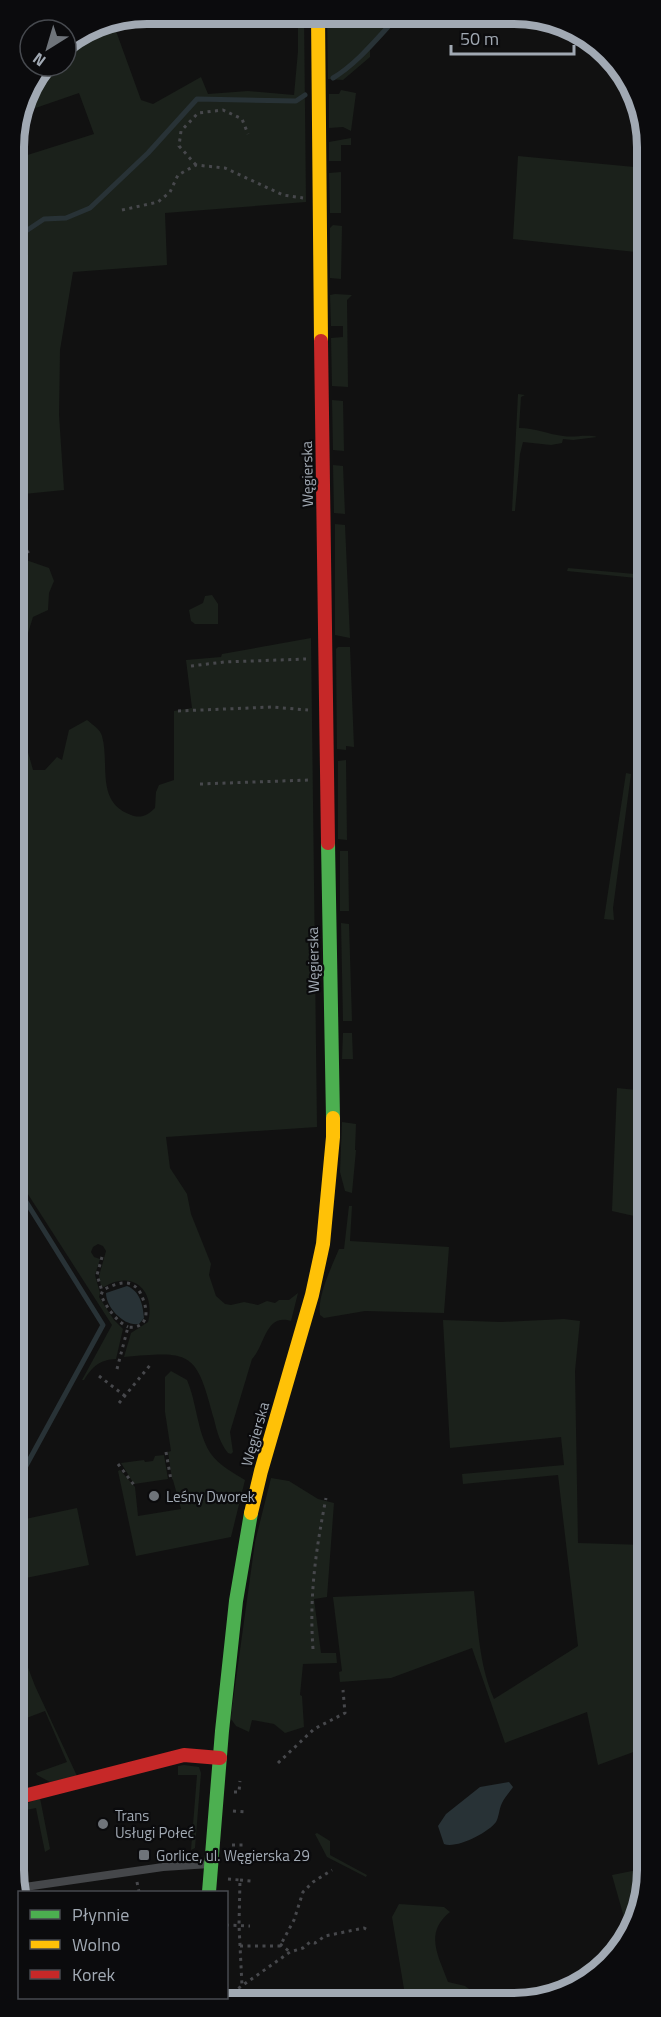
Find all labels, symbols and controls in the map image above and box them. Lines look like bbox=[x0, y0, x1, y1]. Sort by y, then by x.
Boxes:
north arrow bbox=[18, 18, 78, 78]
scale bar bbox=[451, 18, 574, 56]
text: 50 m bbox=[460, 25, 499, 52]
text: N bbox=[27, 47, 51, 73]
street label: Węgierska bbox=[295, 440, 319, 507]
street label: Węgierska bbox=[301, 926, 325, 993]
street label: Węgierska bbox=[235, 1399, 275, 1469]
place label: Leśny Dworek bbox=[166, 1485, 255, 1508]
marker: Leśny Dworek bbox=[147, 1489, 161, 1503]
place label: Trans Usługi Połeć bbox=[115, 1804, 194, 1844]
marker: Trans Usługi Połeć bbox=[96, 1817, 110, 1831]
place label: Gorlice, ul. Węgierska 29 bbox=[156, 1844, 310, 1867]
marker: Gorlice, ul. Węgierska 29 bbox=[137, 1848, 151, 1862]
legend bbox=[18, 1891, 228, 1999]
text: Płynnie bbox=[72, 1901, 129, 1928]
text: Wolno bbox=[72, 1931, 120, 1958]
text: Korek bbox=[72, 1961, 116, 1988]

